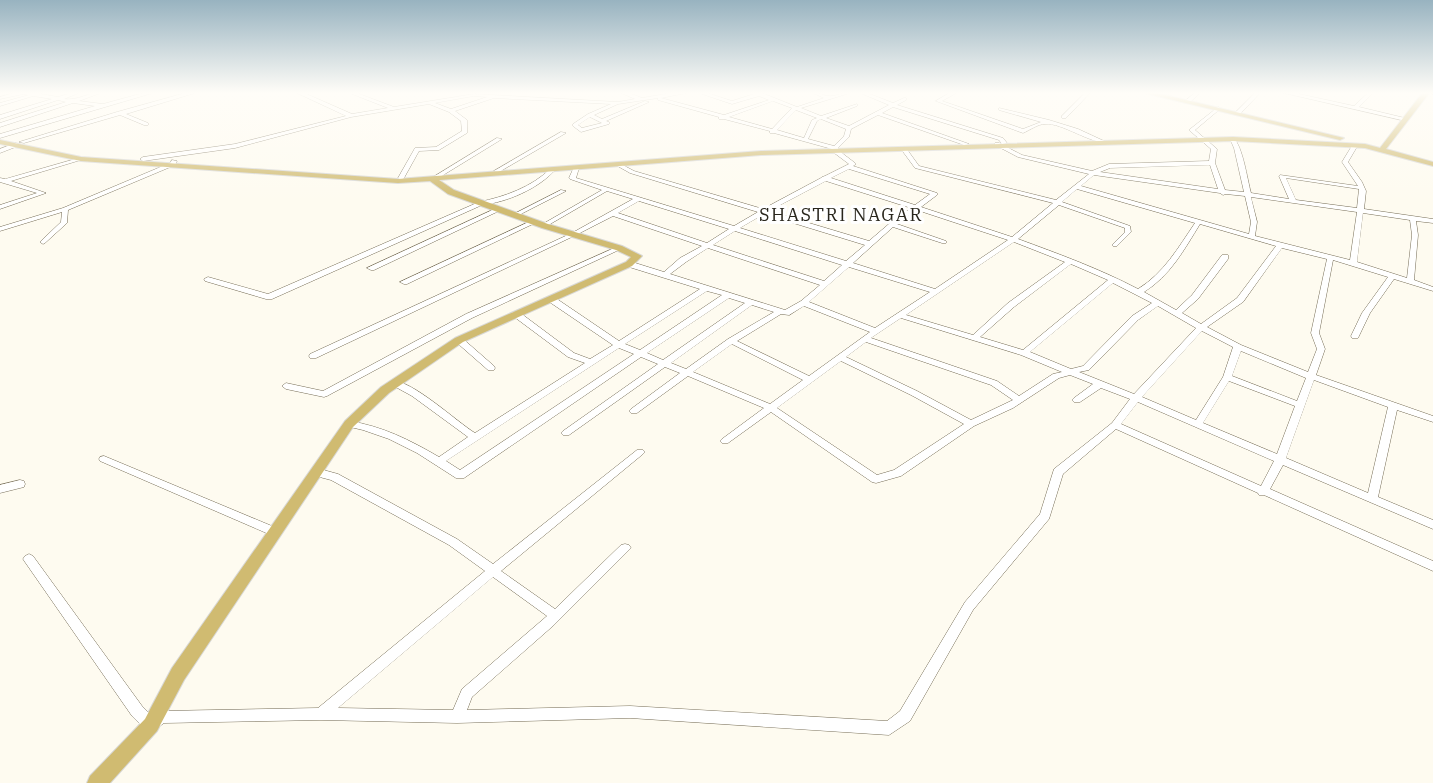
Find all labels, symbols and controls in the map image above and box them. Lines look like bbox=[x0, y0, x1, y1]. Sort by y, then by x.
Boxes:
district label: SHASTRI NAGAR bbox=[759, 203, 923, 226]

